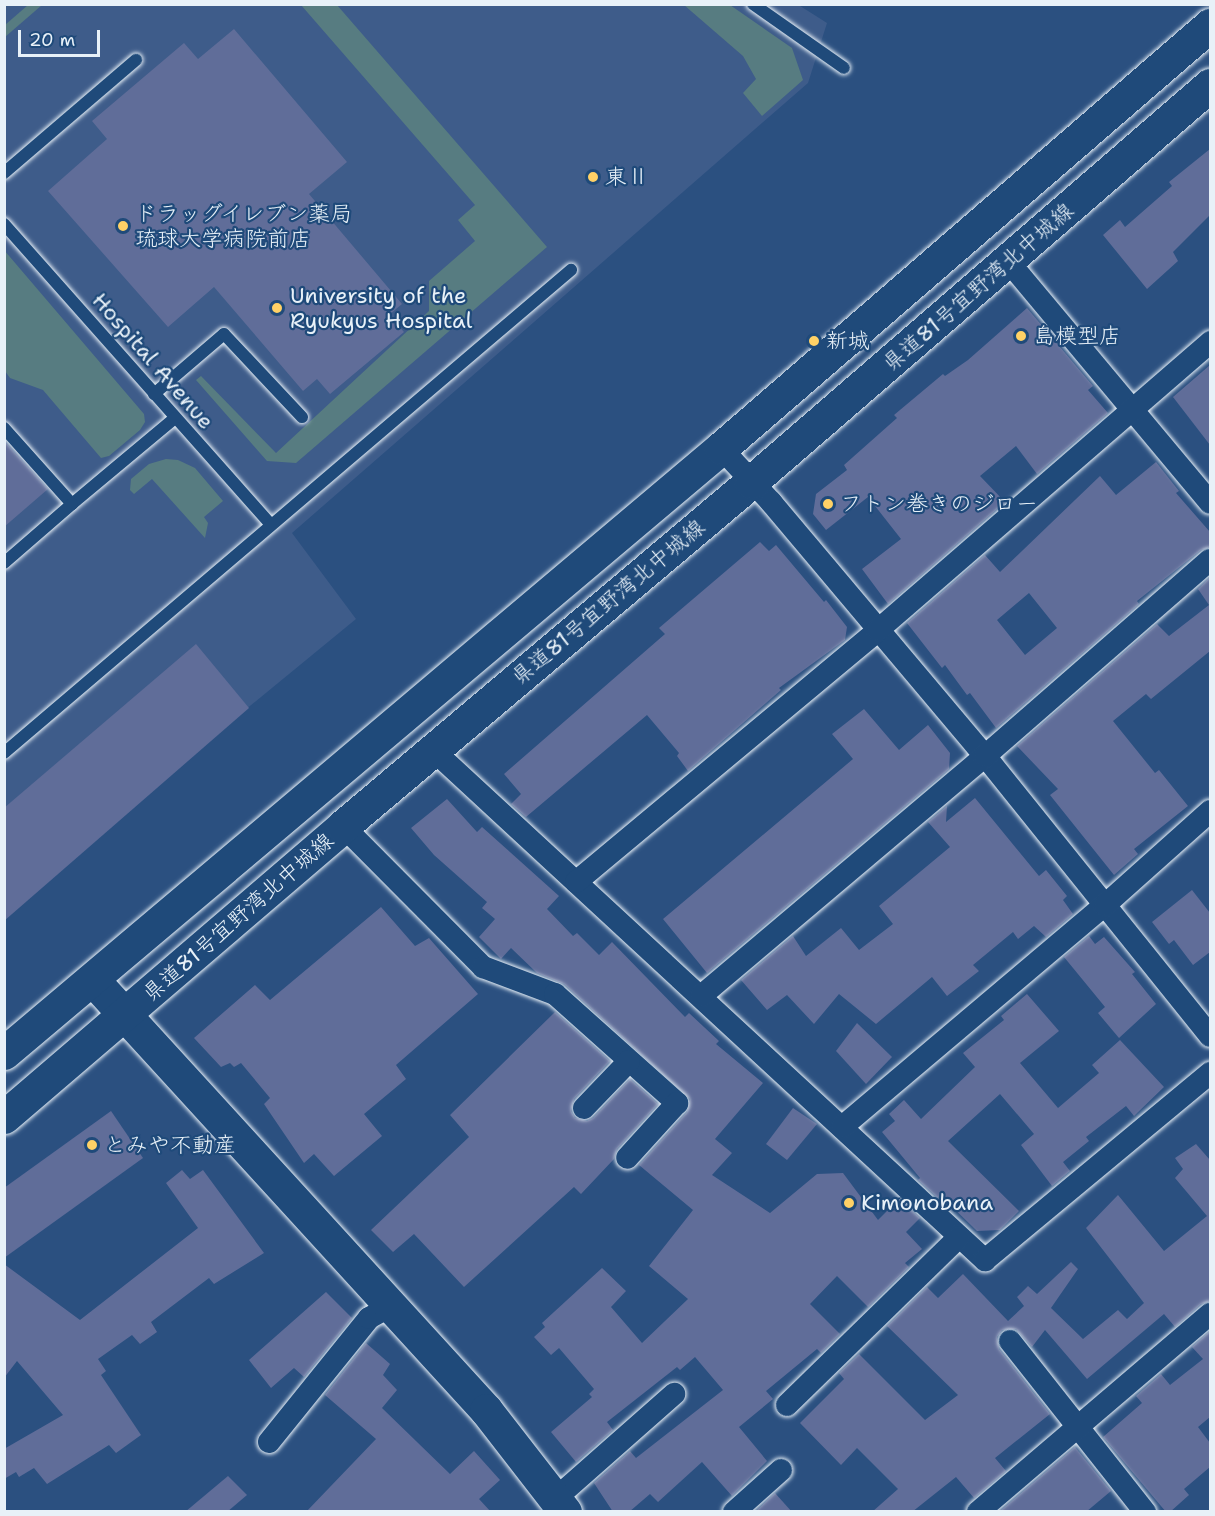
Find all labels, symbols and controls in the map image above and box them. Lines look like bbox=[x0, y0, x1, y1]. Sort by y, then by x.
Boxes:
scale bar bbox=[21, 18, 104, 56]
text: 20 m bbox=[29, 28, 75, 52]
place label: 東Ⅱ bbox=[605, 164, 649, 190]
marker: 東Ⅱ bbox=[586, 170, 600, 184]
street label: 県道81号宜野湾北中城線 bbox=[877, 197, 1079, 377]
place label: ドラッグイレブン薬局 琉球大学病院前店 bbox=[135, 200, 355, 252]
marker: ドラッグイレブン薬局 琉球大学病院前店 bbox=[116, 219, 130, 233]
place label: University of the Ryukyus Hospital bbox=[290, 282, 472, 334]
street label: Hospital Avenue bbox=[87, 287, 219, 435]
marker: University of the Ryukyus Hospital bbox=[268, 299, 286, 317]
place label: 島模型店 bbox=[1033, 323, 1121, 349]
place label: 新城 bbox=[826, 328, 870, 354]
marker: 島模型店 bbox=[1014, 329, 1028, 343]
marker: 新城 bbox=[807, 334, 821, 348]
place label: フトン巻きのジロー bbox=[840, 491, 1038, 517]
marker: フトン巻きのジロー bbox=[821, 497, 835, 511]
street label: 県道81号宜野湾北中城線 bbox=[506, 514, 710, 690]
street label: 県道81号宜野湾北中城線 bbox=[137, 827, 339, 1007]
place label: とみや不動産 bbox=[104, 1132, 236, 1158]
marker: とみや不動産 bbox=[85, 1138, 99, 1152]
place label: Kimonobana bbox=[861, 1190, 993, 1216]
marker: Kimonobana bbox=[842, 1196, 856, 1210]

